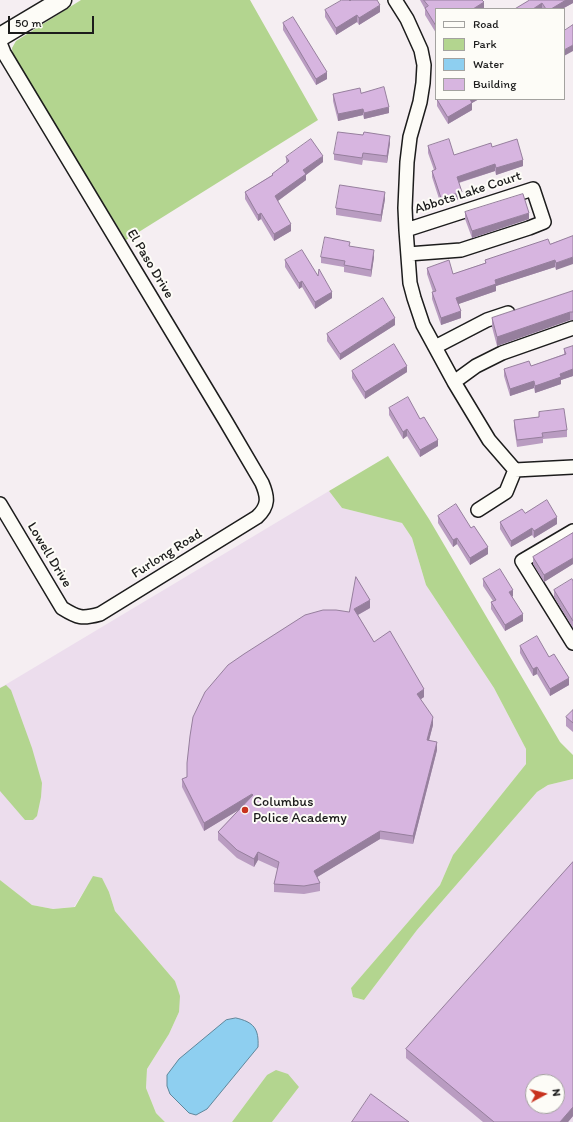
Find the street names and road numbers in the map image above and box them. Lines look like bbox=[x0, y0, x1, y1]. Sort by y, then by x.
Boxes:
street label: Abbots Lake Court bbox=[412, 168, 524, 218]
street label: El Paso Drive bbox=[123, 226, 177, 302]
street label: Lowell Drive bbox=[23, 519, 75, 591]
street label: Furlong Road bbox=[129, 526, 205, 582]

